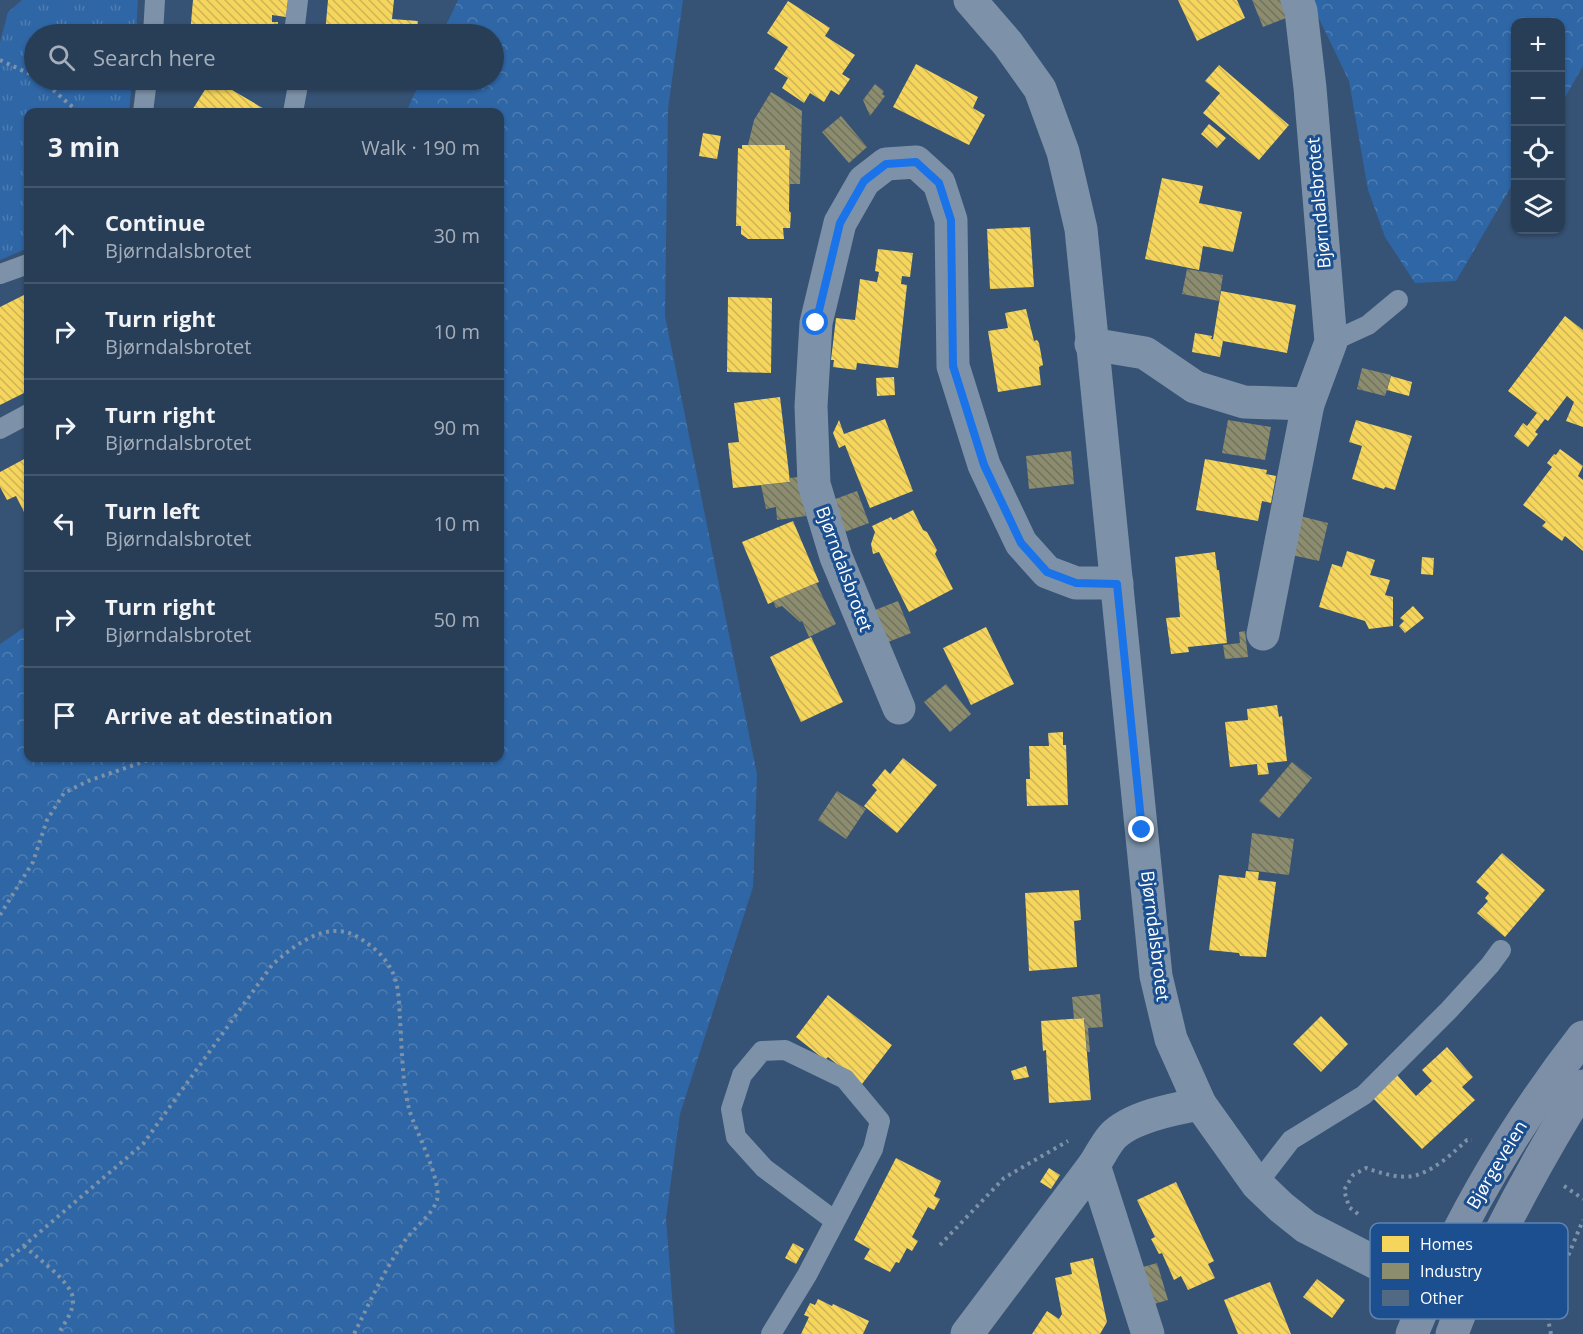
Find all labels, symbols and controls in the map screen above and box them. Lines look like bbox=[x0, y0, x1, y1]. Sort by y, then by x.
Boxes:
map controls bbox=[1511, 18, 1565, 234]
button: + bbox=[1511, 18, 1565, 72]
search box bbox=[24, 24, 504, 90]
icon: search bbox=[45, 41, 78, 74]
text: Search here bbox=[93, 42, 216, 72]
button: − bbox=[1511, 72, 1565, 126]
button: locate bbox=[1511, 126, 1565, 180]
text: 3 min bbox=[48, 129, 120, 165]
text: Walk · 190 m bbox=[361, 134, 480, 161]
street label: Bjørndalsbrotet bbox=[1300, 136, 1336, 270]
button: layers bbox=[1511, 180, 1565, 234]
text: Continue bbox=[105, 207, 205, 237]
icon: ahead bbox=[48, 219, 81, 252]
text: 30 m bbox=[433, 222, 480, 249]
text: Bjørndalsbrotet bbox=[105, 237, 251, 264]
text: Turn right bbox=[105, 303, 216, 333]
route start bbox=[802, 309, 828, 335]
icon: right bbox=[48, 315, 81, 348]
text: 10 m bbox=[433, 318, 480, 345]
text: Bjørndalsbrotet bbox=[105, 333, 251, 360]
text: Turn right bbox=[105, 399, 216, 429]
icon: right bbox=[48, 411, 81, 444]
text: 90 m bbox=[433, 414, 480, 441]
text: Bjørndalsbrotet bbox=[105, 429, 251, 456]
text: Turn left bbox=[105, 495, 200, 525]
street label: Bjørndalsbrotet bbox=[811, 503, 879, 635]
icon: left bbox=[48, 507, 81, 540]
text: 10 m bbox=[433, 510, 480, 537]
text: Bjørndalsbrotet bbox=[105, 525, 251, 552]
text: Turn right bbox=[105, 591, 216, 621]
icon: right bbox=[48, 603, 81, 636]
text: 50 m bbox=[433, 606, 480, 633]
text: Bjørndalsbrotet bbox=[105, 621, 251, 648]
icon: arrive bbox=[48, 699, 81, 732]
text: Arrive at destination bbox=[105, 700, 333, 730]
route end bbox=[1128, 816, 1154, 842]
street label: Bjørndalsbrotet bbox=[1136, 869, 1176, 1003]
street label: Bjørgeveien bbox=[1460, 1116, 1532, 1213]
legend bbox=[1370, 1223, 1568, 1319]
text: Homes bbox=[1420, 1233, 1473, 1255]
text: Industry bbox=[1420, 1260, 1483, 1282]
text: Other bbox=[1420, 1287, 1464, 1309]

